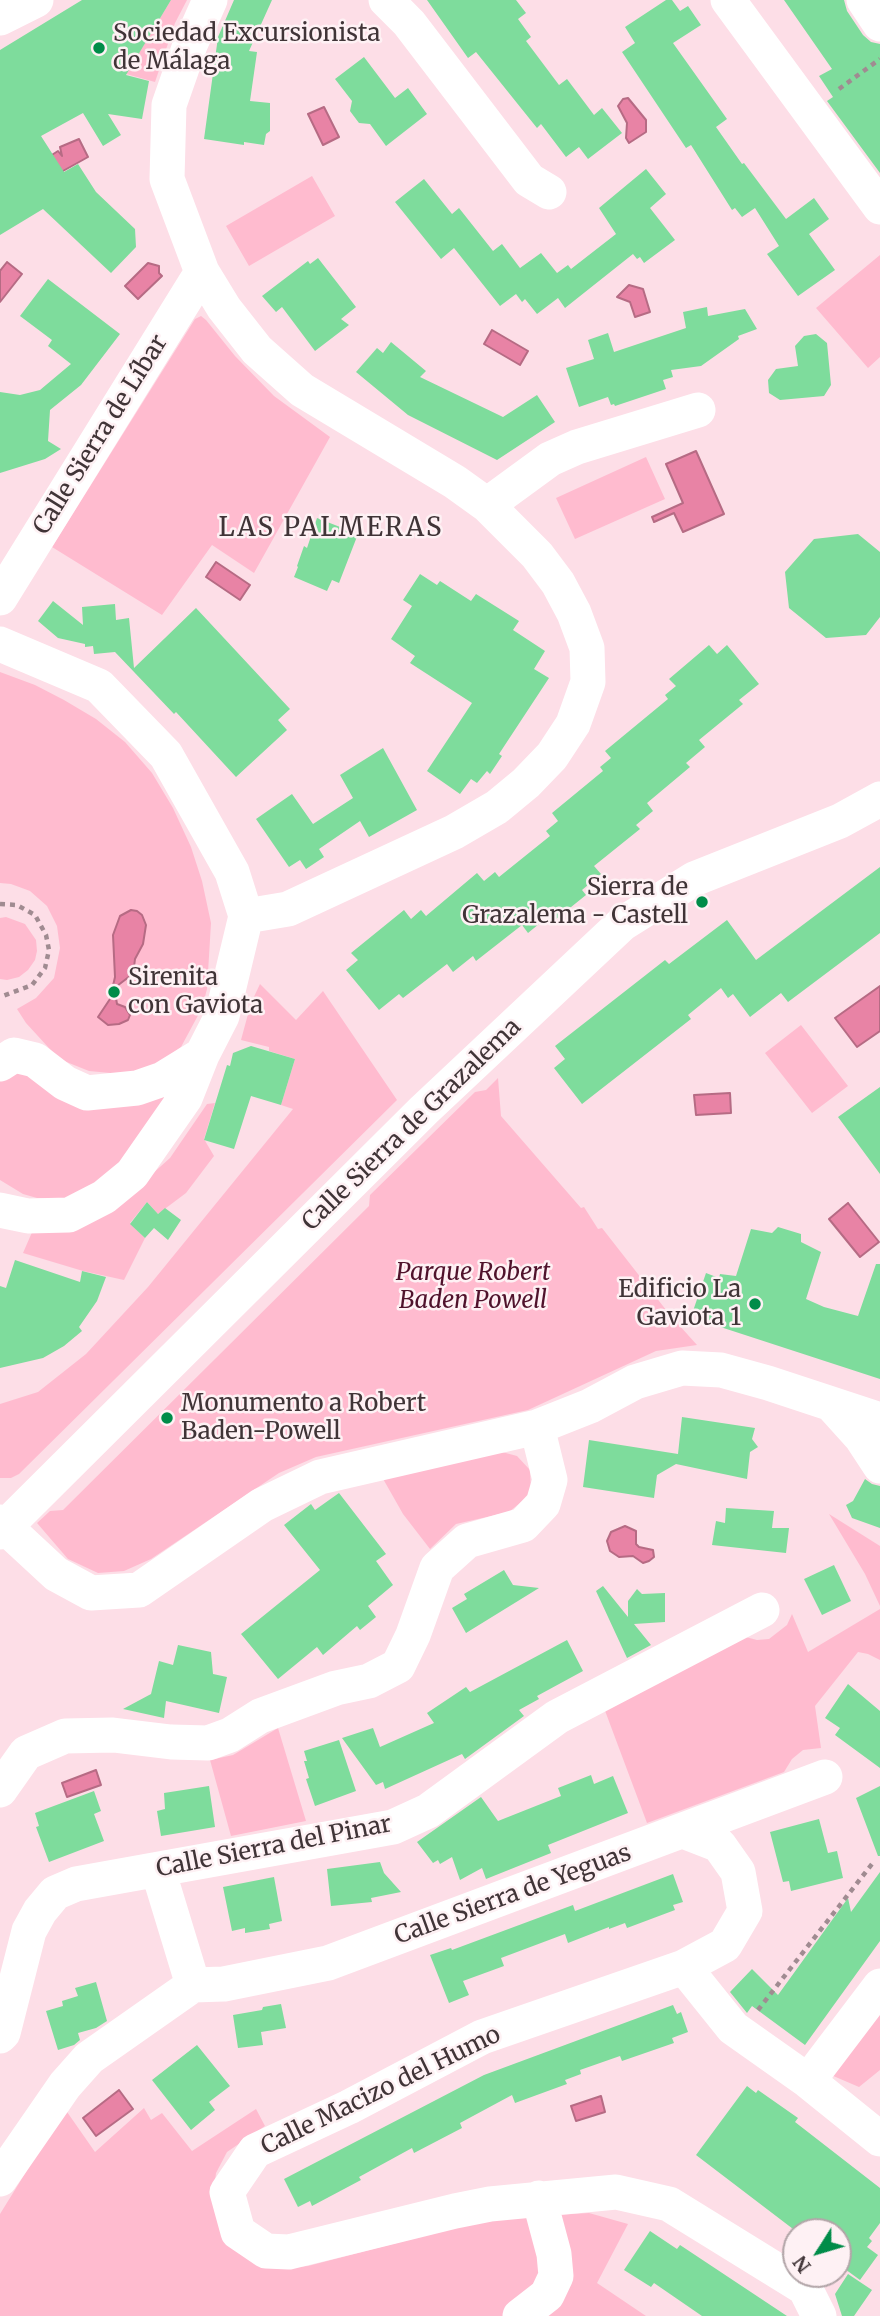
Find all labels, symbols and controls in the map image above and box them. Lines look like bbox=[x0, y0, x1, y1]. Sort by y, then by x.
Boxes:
place label: Sociedad Excursionista de Málaga bbox=[113, 20, 380, 76]
marker: Sociedad Excursionista de Málaga bbox=[91, 40, 107, 56]
street label: Calle Sierra de Líbar bbox=[28, 330, 174, 540]
district label: LAS PALMERAS bbox=[220, 513, 442, 545]
place label: Sierra de Grazalema - Castell bbox=[462, 874, 688, 930]
marker: Sierra de Grazalema - Castell bbox=[694, 894, 710, 910]
place label: Sirenita con Gaviota bbox=[128, 964, 263, 1020]
marker: Sirenita con Gaviota bbox=[106, 984, 122, 1000]
street label: Calle Sierra de Grazalema bbox=[297, 1013, 527, 1237]
park label: Parque Robert Baden Powell bbox=[396, 1259, 550, 1315]
place label: Edificio La Gaviota 1 bbox=[618, 1276, 741, 1332]
marker: Edificio La Gaviota 1 bbox=[747, 1296, 763, 1312]
place label: Monumento a Robert Baden-Powell bbox=[181, 1390, 426, 1446]
marker: Monumento a Robert Baden-Powell bbox=[159, 1410, 175, 1426]
street label: Calle Sierra del Pinar bbox=[154, 1810, 394, 1884]
street label: Calle Sierra de Yeguas bbox=[391, 1839, 635, 1951]
street label: Calle Macizo del Humo bbox=[257, 2020, 505, 2162]
north arrow bbox=[782, 2218, 852, 2288]
text: N bbox=[788, 2251, 816, 2278]

